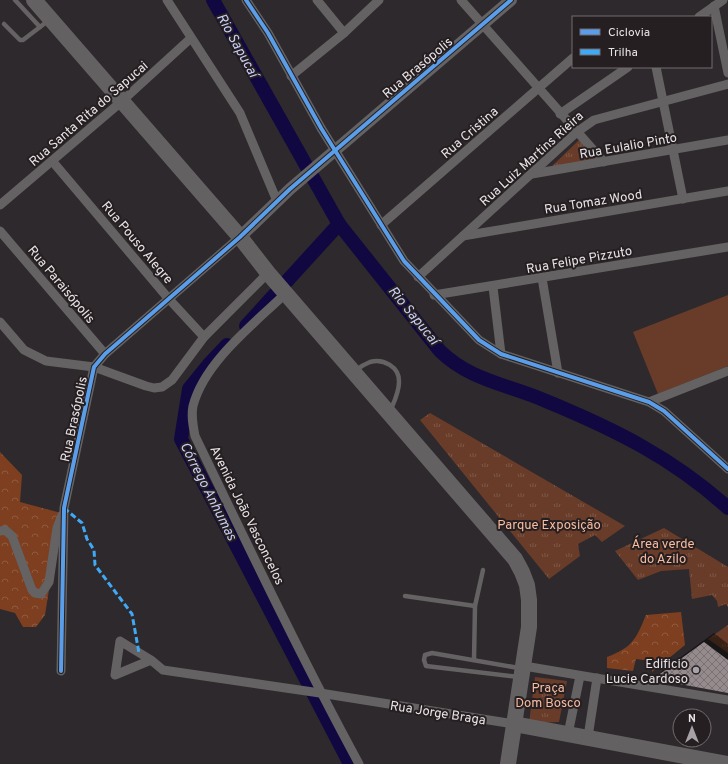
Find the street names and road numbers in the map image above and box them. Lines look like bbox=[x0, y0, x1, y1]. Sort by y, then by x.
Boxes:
street label: Rua Brasópolis bbox=[380, 35, 457, 103]
street label: Rua Santa Rita do Sapucai bbox=[27, 58, 152, 171]
street label: Rua Cristina bbox=[438, 104, 502, 163]
street label: Rua Luiz Martins Rieira bbox=[477, 109, 587, 210]
street label: Rua Eulalio Pinto bbox=[578, 131, 678, 163]
street label: Rua Tomaz Wood bbox=[543, 187, 643, 219]
street label: Rua Pouso Alegre bbox=[97, 199, 176, 288]
street label: Rua Paraisópolis bbox=[23, 243, 98, 327]
street label: Rua Felipe Pizzuto bbox=[525, 244, 634, 278]
street label: Rua Brasópolis bbox=[58, 375, 92, 464]
street label: Avenida João Vasconcelos bbox=[206, 444, 287, 588]
street label: Rua Jorge Braga bbox=[389, 699, 487, 729]

